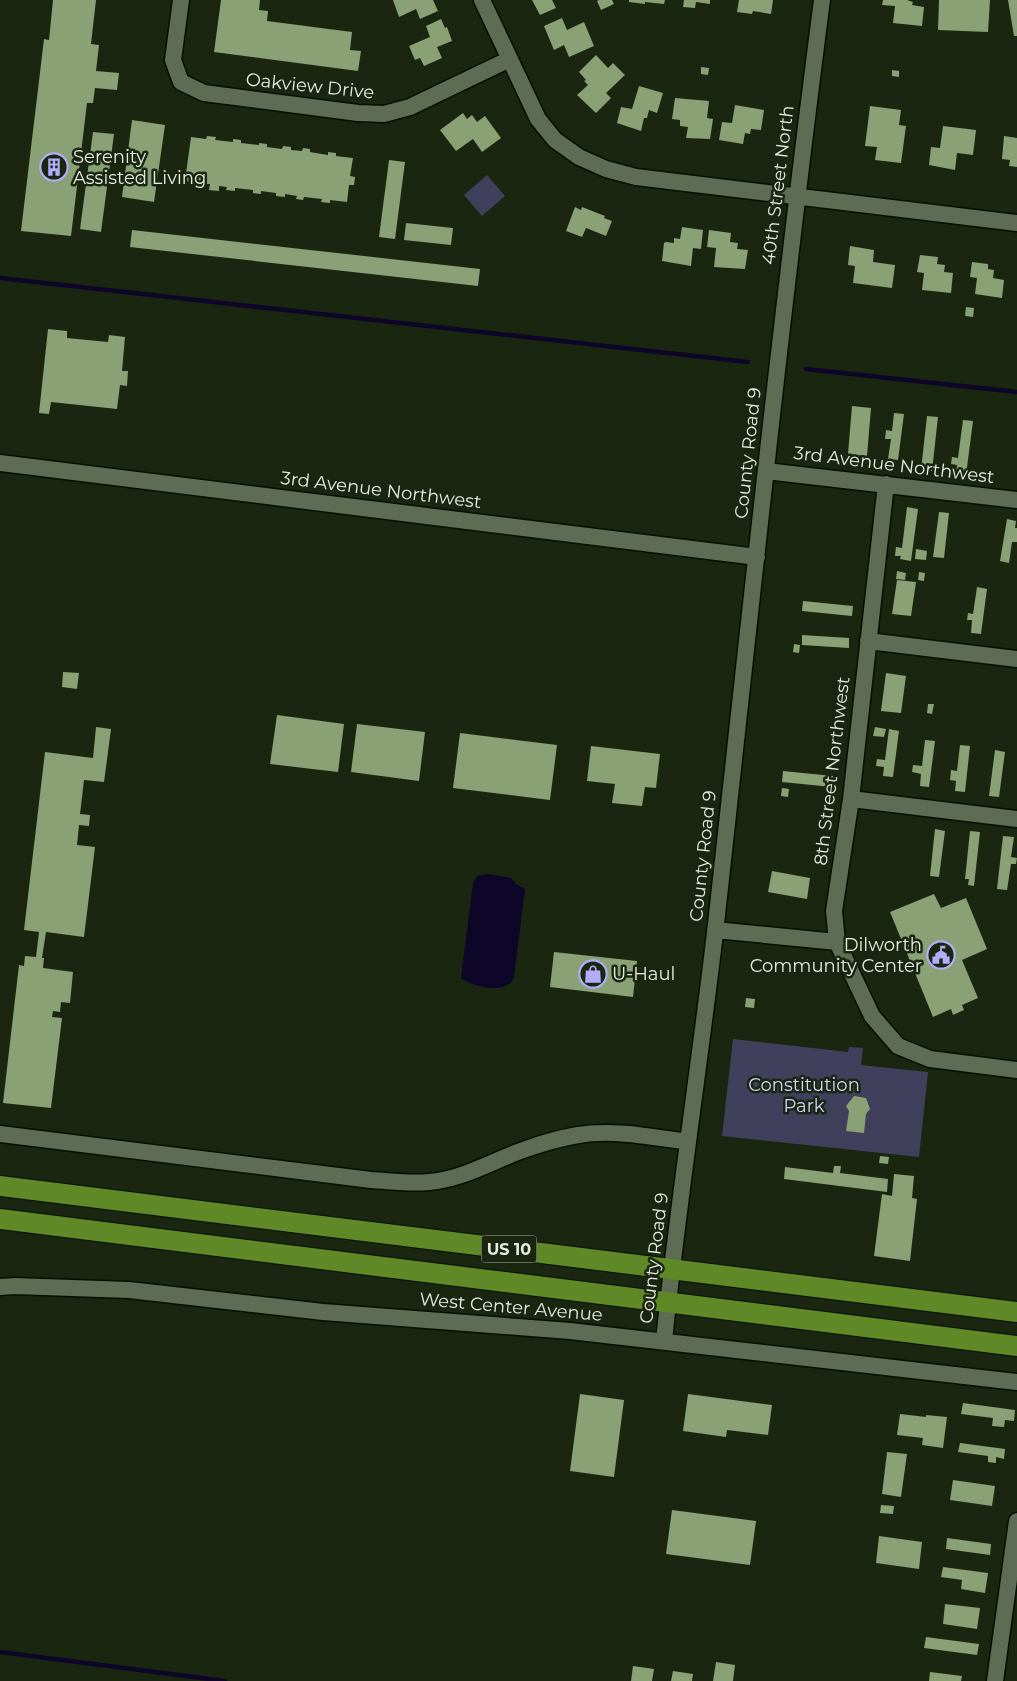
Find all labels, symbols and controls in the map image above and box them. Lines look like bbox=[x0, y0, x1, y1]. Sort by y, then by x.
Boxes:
street label: Oakview Drive bbox=[245, 68, 375, 104]
street label: 40th Street North bbox=[757, 104, 799, 266]
place label: Serenity Assisted Living bbox=[73, 146, 206, 189]
building icon: Serenity Assisted Living bbox=[39, 152, 69, 182]
street label: County Road 9 bbox=[730, 386, 766, 520]
street label: 3rd Avenue Northwest bbox=[792, 442, 996, 488]
street label: 3rd Avenue Northwest bbox=[279, 467, 483, 513]
street label: 8th Street Northwest bbox=[810, 675, 854, 867]
street label: County Road 9 bbox=[685, 789, 721, 923]
place label: Dilworth Community Center bbox=[750, 934, 922, 977]
public building icon: Dilworth Community Center bbox=[926, 940, 956, 970]
shop icon: U-Haul bbox=[578, 959, 608, 989]
place label: U-Haul bbox=[612, 963, 675, 985]
park label: Constitution Park bbox=[748, 1074, 860, 1117]
street label: County Road 9 bbox=[635, 1191, 673, 1325]
road number: US 10 bbox=[482, 1236, 536, 1262]
street label: West Center Avenue bbox=[418, 1288, 604, 1326]

